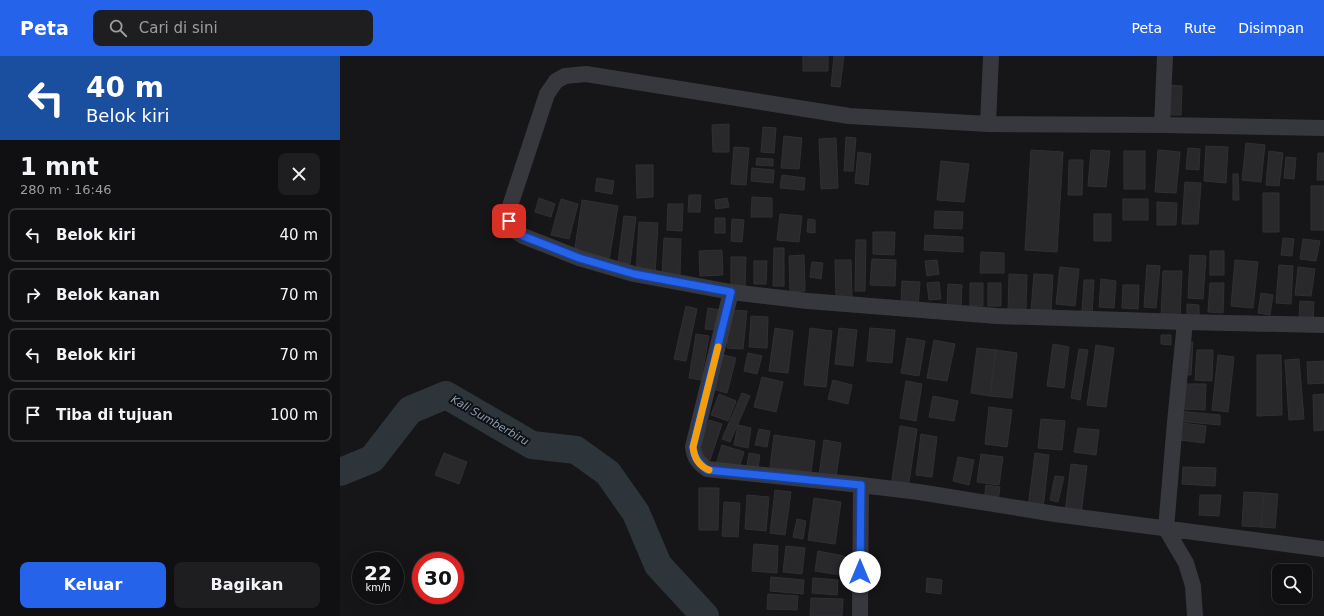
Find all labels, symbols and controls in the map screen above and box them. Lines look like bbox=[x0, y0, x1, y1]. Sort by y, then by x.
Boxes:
search box bbox=[93, 10, 373, 46]
text: Peta bbox=[20, 17, 69, 39]
icon: search bbox=[107, 17, 129, 39]
text: Cari di sini bbox=[139, 19, 218, 37]
text: Peta bbox=[1131, 20, 1162, 36]
text: Rute bbox=[1184, 20, 1216, 36]
text: Disimpan bbox=[1238, 20, 1304, 36]
text: 40 m bbox=[86, 71, 164, 104]
icon: left bbox=[20, 72, 72, 124]
text: Belok kiri bbox=[86, 105, 169, 126]
text: 1 mnt bbox=[20, 153, 99, 181]
button: close bbox=[278, 153, 320, 195]
text: 280 m · 16:46 bbox=[20, 182, 111, 197]
pin bbox=[492, 204, 526, 238]
icon: arrive bbox=[498, 210, 520, 232]
icon: left bbox=[22, 224, 44, 246]
text: Belok kiri bbox=[56, 226, 136, 244]
text: 40 m bbox=[280, 226, 318, 244]
icon: right bbox=[22, 284, 44, 306]
text: Belok kanan bbox=[56, 286, 160, 304]
text: 70 m bbox=[280, 286, 318, 304]
icon: left bbox=[22, 344, 44, 366]
text: Belok kiri bbox=[56, 346, 136, 364]
text: 70 m bbox=[280, 346, 318, 364]
water label: Kali Sumberbiru bbox=[449, 393, 531, 448]
icon: arrive bbox=[22, 404, 44, 426]
text: Tiba di tujuan bbox=[56, 406, 173, 424]
text: 100 m bbox=[270, 406, 318, 424]
position arrow bbox=[839, 551, 881, 593]
speed limit sign: 30 bbox=[412, 552, 464, 604]
text: 22 bbox=[364, 561, 392, 585]
button: Keluar bbox=[20, 562, 166, 608]
button: Bagikan bbox=[174, 562, 320, 608]
map controls bbox=[1272, 564, 1312, 604]
button: search bbox=[1272, 564, 1312, 604]
text: km/h bbox=[365, 582, 391, 593]

